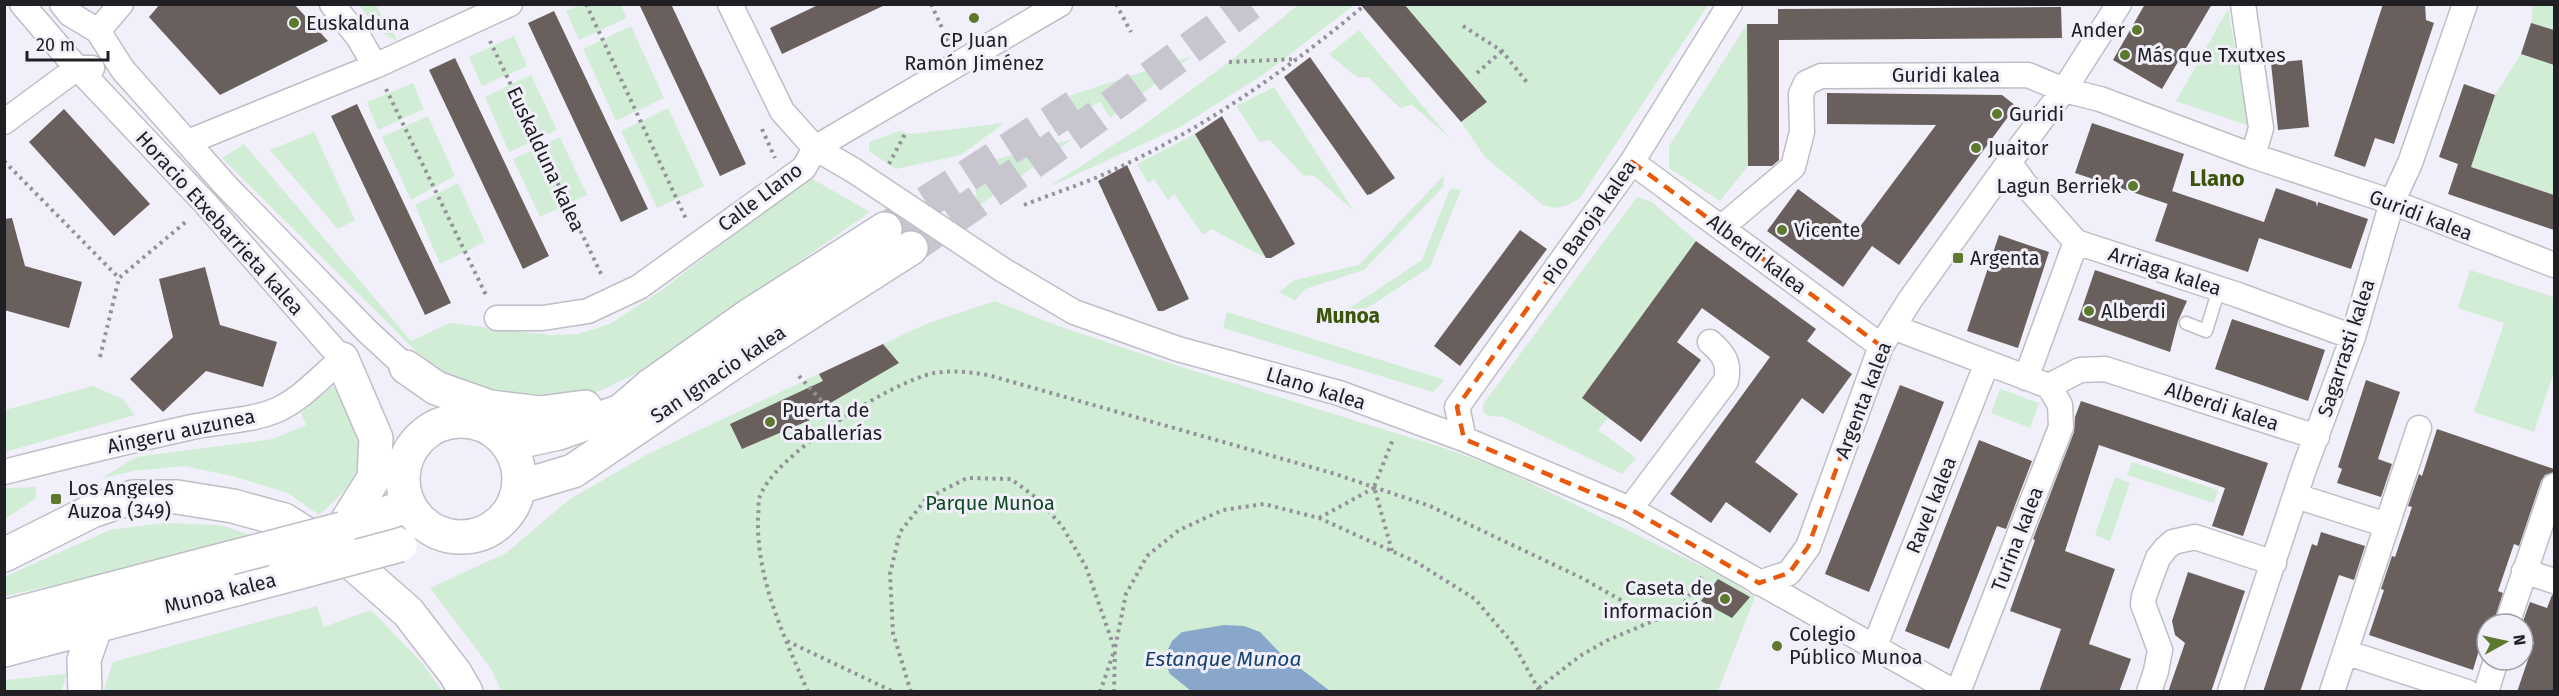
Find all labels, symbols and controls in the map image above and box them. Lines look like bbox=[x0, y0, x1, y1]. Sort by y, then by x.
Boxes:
place label: Euskalduna bbox=[306, 11, 410, 35]
marker: CP Juan Ramón Jiménez bbox=[967, 11, 981, 25]
marker: Euskalduna bbox=[287, 16, 301, 30]
place label: Ander bbox=[2071, 18, 2125, 42]
marker: Ander bbox=[2130, 23, 2144, 37]
scale bar bbox=[27, 24, 108, 62]
place label: CP Juan Ramón Jiménez bbox=[904, 28, 1044, 75]
text: 20 m bbox=[36, 34, 75, 56]
place label: Más que Txutxes bbox=[2137, 43, 2286, 67]
marker: Más que Txutxes bbox=[2118, 48, 2132, 62]
street label: Guridi kalea bbox=[1892, 63, 2000, 87]
street label: Euskalduna kalea bbox=[502, 83, 590, 235]
place label: Guridi bbox=[2009, 102, 2064, 126]
marker: Guridi bbox=[1990, 107, 2004, 121]
street label: Horacio Etxebarrieta kalea bbox=[131, 126, 309, 320]
place label: Juaitor bbox=[1988, 136, 2049, 160]
marker: Juaitor bbox=[1969, 141, 1983, 155]
street label: Pio Baroja kalea bbox=[1537, 155, 1641, 289]
street label: Calle Llano bbox=[713, 158, 807, 236]
district label: Llano bbox=[2189, 165, 2245, 192]
place label: Lagun Berriek bbox=[1996, 174, 2122, 198]
marker: Lagun Berriek bbox=[2126, 179, 2140, 193]
street label: Guridi kalea bbox=[2366, 184, 2476, 246]
street label: Alberdi kalea bbox=[1703, 209, 1811, 299]
place label: Vicente bbox=[1794, 218, 1860, 242]
marker: Vicente bbox=[1775, 223, 1789, 237]
street label: Arriaga kalea bbox=[2105, 241, 2225, 301]
place label: Argenta bbox=[1970, 246, 2040, 270]
marker: Argenta bbox=[1951, 251, 1965, 265]
street label: Sagarrasti kalea bbox=[2312, 276, 2380, 420]
place label: Alberdi bbox=[2101, 299, 2166, 323]
district label: Munoa bbox=[1316, 303, 1380, 329]
marker: Alberdi bbox=[2082, 304, 2096, 318]
street label: San Ignacio kalea bbox=[646, 320, 790, 428]
street label: Argenta kalea bbox=[1830, 338, 1896, 462]
street label: Llano kalea bbox=[1263, 361, 1369, 415]
street label: Alberdi kalea bbox=[2162, 376, 2282, 436]
place label: Puerta de Caballerías bbox=[782, 398, 882, 445]
street label: Aingeru auzunea bbox=[105, 404, 257, 458]
marker: Puerta de Caballerías bbox=[763, 415, 777, 429]
street label: Ravel kalea bbox=[1901, 453, 1961, 557]
place label: Los Angeles Auzoa (349) bbox=[68, 476, 174, 523]
street label: Turina kalea bbox=[1986, 483, 2048, 595]
park label: Parque Munoa bbox=[925, 491, 1055, 515]
marker: Los Angeles Auzoa (349) bbox=[49, 492, 63, 506]
street label: Munoa kalea bbox=[162, 568, 278, 618]
place label: Caseta de información bbox=[1603, 576, 1713, 623]
marker: Caseta de información bbox=[1718, 592, 1732, 606]
north arrow bbox=[2475, 612, 2535, 672]
place label: Colegio Público Munoa bbox=[1789, 622, 1923, 669]
text: N bbox=[2509, 633, 2530, 647]
marker: Colegio Público Munoa bbox=[1770, 639, 1784, 653]
water label: Estanque Munoa bbox=[1145, 646, 1301, 672]

